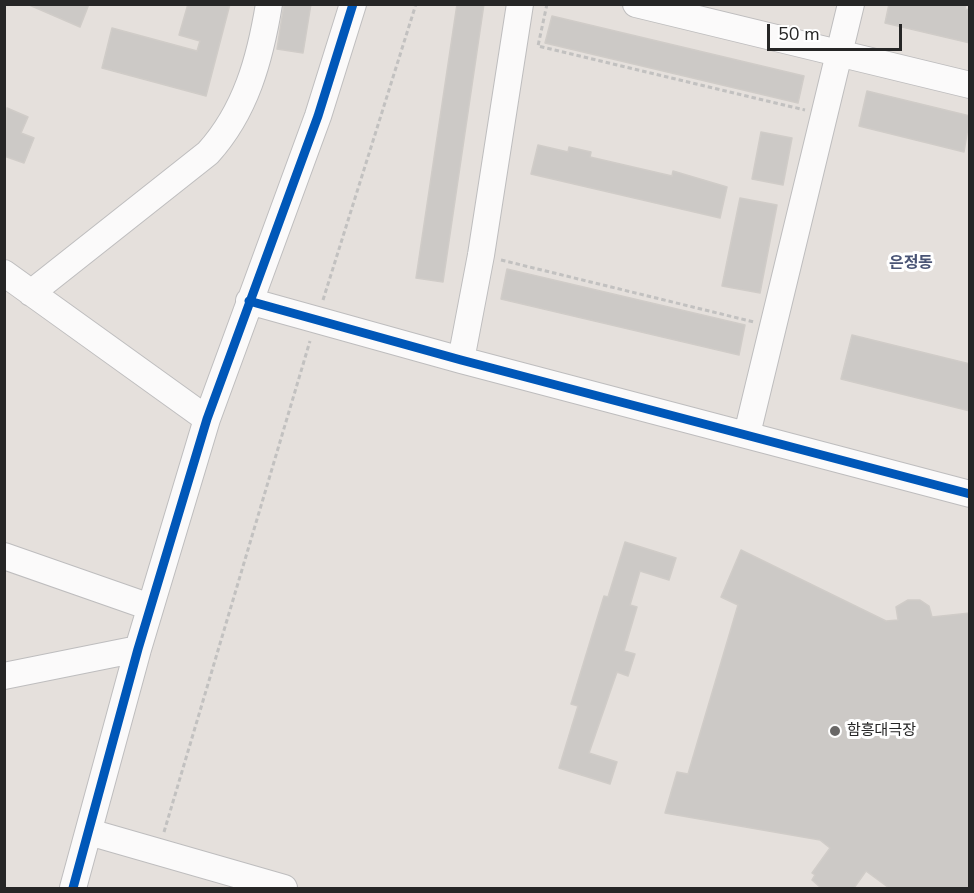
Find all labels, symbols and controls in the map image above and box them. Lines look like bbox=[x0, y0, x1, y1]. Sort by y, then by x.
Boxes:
scale bar bbox=[770, 12, 905, 50]
text: 50 m bbox=[778, 22, 820, 46]
district label: 은정동 bbox=[889, 254, 933, 274]
place label: 함흥대극장 bbox=[847, 722, 916, 740]
marker: 함흥대극장 bbox=[828, 724, 842, 738]

